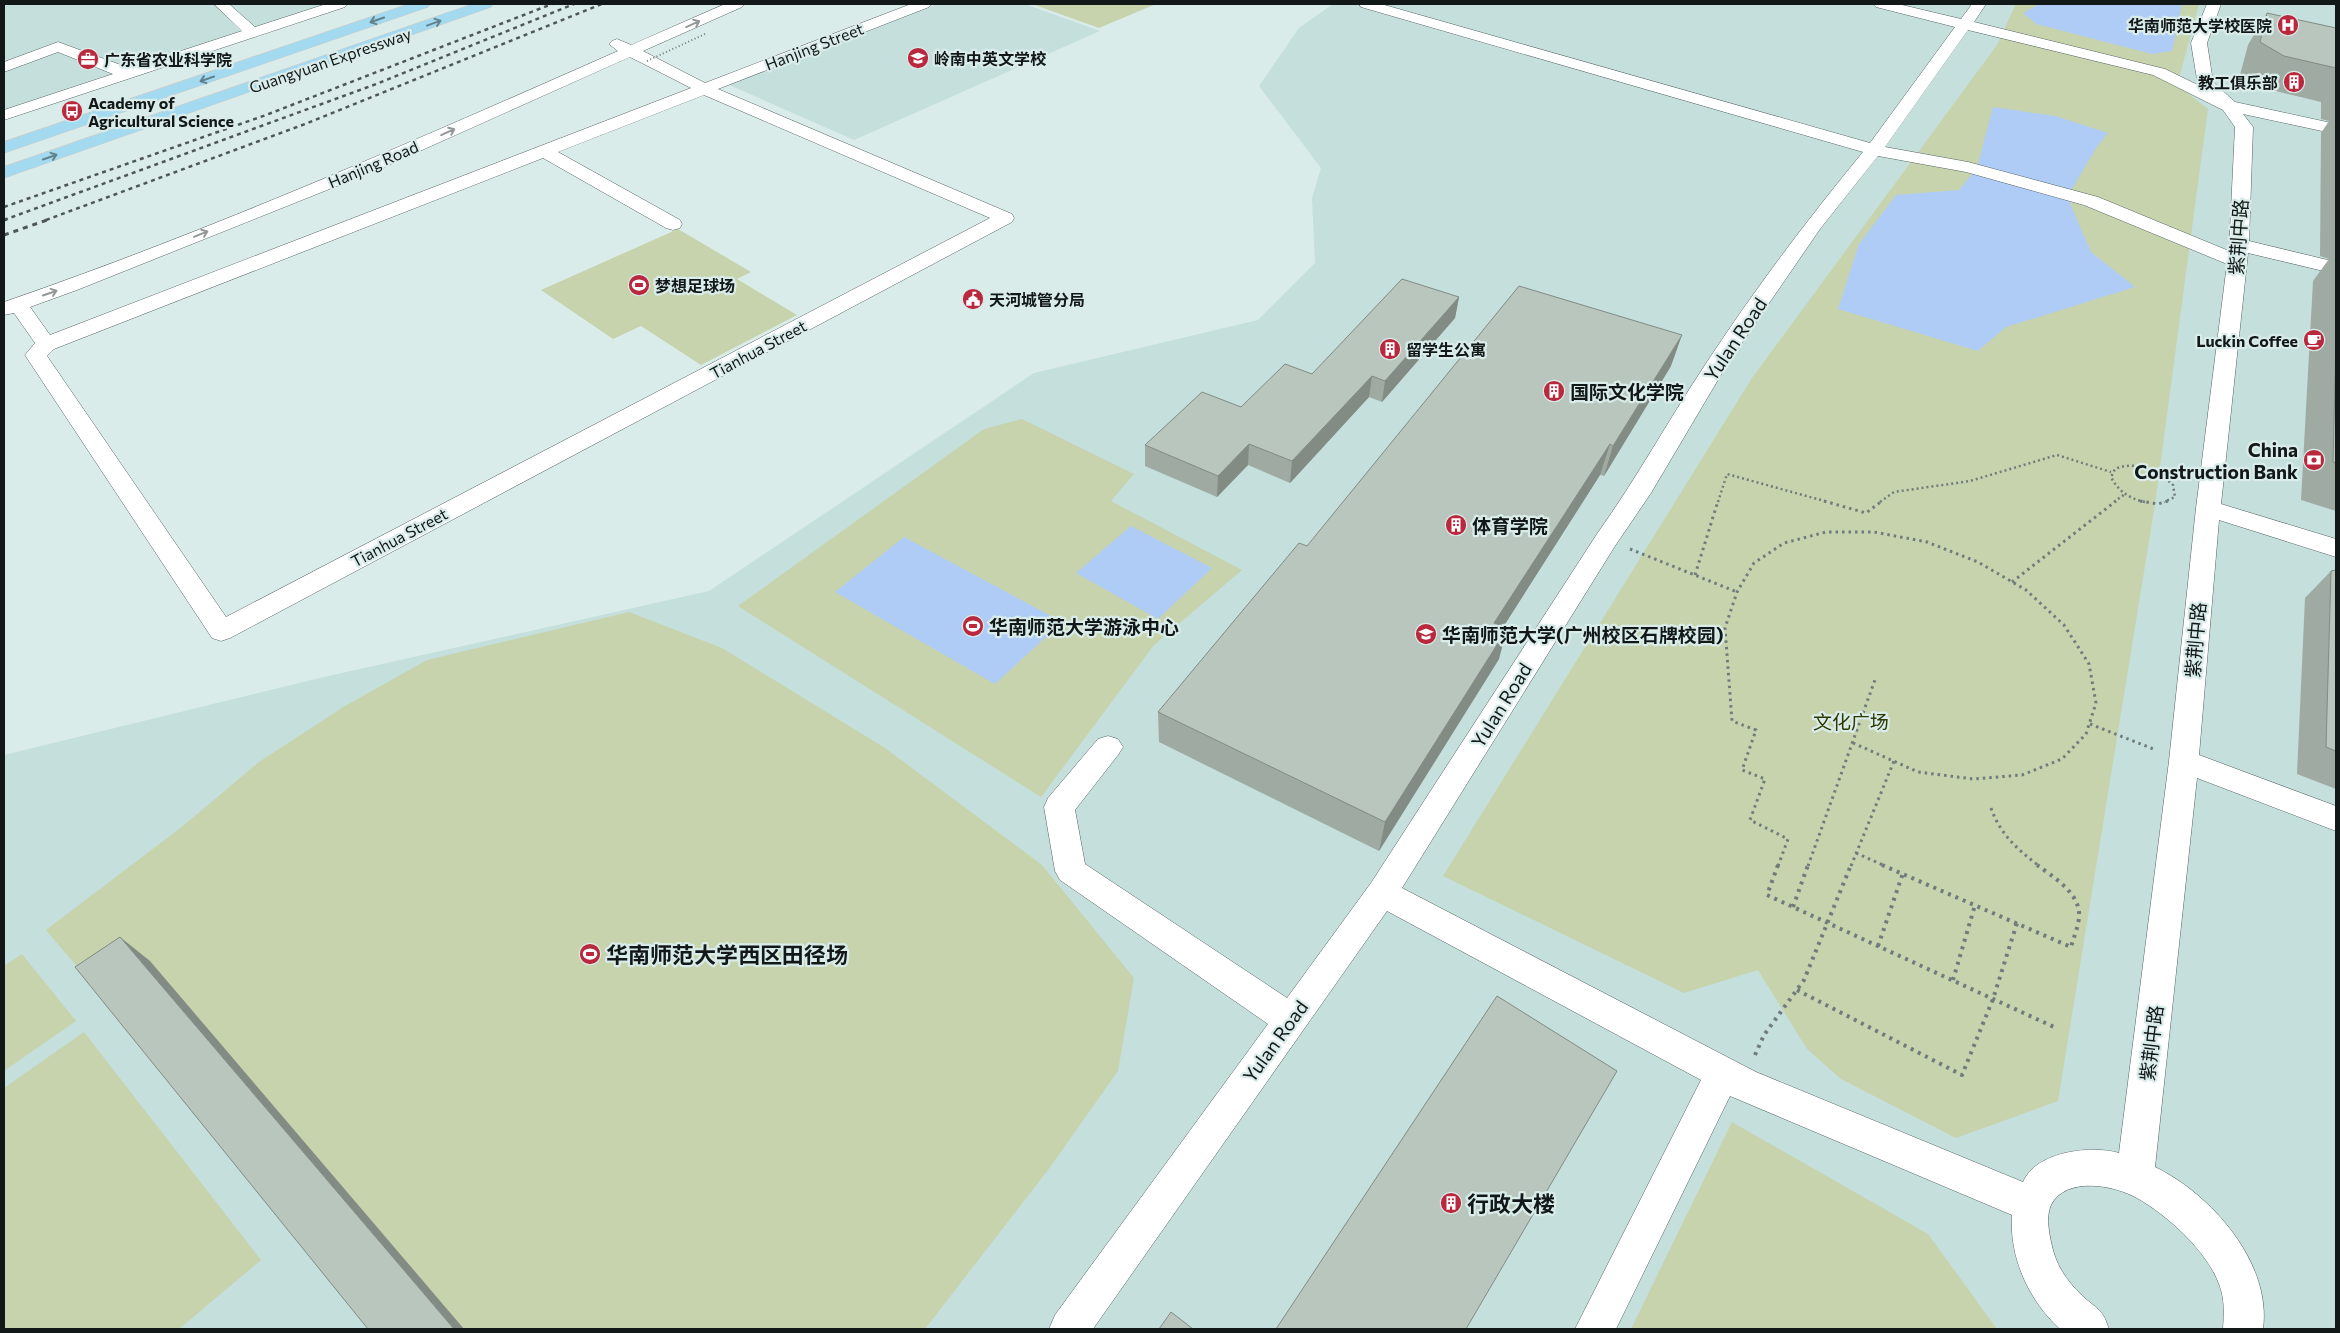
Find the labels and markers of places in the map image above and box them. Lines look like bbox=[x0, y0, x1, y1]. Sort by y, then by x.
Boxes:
hospital icon: 华南师范大学校医院 bbox=[2276, 13, 2300, 37]
place label: 华南师范大学校医院 bbox=[2128, 16, 2272, 35]
school or university icon: 岭南中英文学校 bbox=[906, 46, 930, 70]
office icon: 广东省农业科学院 bbox=[76, 47, 100, 71]
place label: 岭南中英文学校 bbox=[934, 49, 1047, 68]
place label: 广东省农业科学院 bbox=[104, 50, 232, 69]
building icon: 教工俱乐部 bbox=[2282, 70, 2306, 94]
place label: 教工俱乐部 bbox=[2198, 73, 2278, 92]
place label: Academy of Agricultural Science bbox=[88, 93, 234, 130]
bus stop icon: Academy of Agricultural Science bbox=[60, 99, 84, 123]
sports icon: 梦想足球场 bbox=[627, 273, 651, 297]
place label: 梦想足球场 bbox=[655, 276, 735, 295]
public building icon: 天河城管分局 bbox=[961, 287, 985, 311]
place label: 天河城管分局 bbox=[989, 290, 1085, 309]
cafe icon: Luckin Coffee bbox=[2302, 328, 2326, 352]
place label: Luckin Coffee bbox=[2196, 331, 2298, 350]
building icon: 留学生公寓 bbox=[1378, 337, 1402, 361]
place label: 留学生公寓 bbox=[1406, 340, 1486, 359]
building icon: 国际文化学院 bbox=[1542, 379, 1566, 403]
place label: 国际文化学院 bbox=[1570, 380, 1684, 403]
place label: China Construction Bank bbox=[2134, 438, 2298, 483]
bank icon: China Construction Bank bbox=[2302, 448, 2326, 472]
building icon: 体育学院 bbox=[1444, 513, 1468, 537]
place label: 体育学院 bbox=[1472, 514, 1548, 537]
sports icon: 华南师范大学游泳中心 bbox=[961, 614, 985, 638]
place label: 华南师范大学游泳中心 bbox=[989, 615, 1179, 638]
school or university icon: 华南师范大学(广州校区石牌校园) bbox=[1414, 622, 1438, 646]
place label: 华南师范大学(广州校区石牌校园) bbox=[1442, 623, 1724, 646]
place label: 华南师范大学西区田径场 bbox=[606, 941, 848, 968]
sports icon: 华南师范大学西区田径场 bbox=[578, 942, 602, 966]
place label: 行政大楼 bbox=[1467, 1190, 1555, 1217]
building icon: 行政大楼 bbox=[1439, 1191, 1463, 1215]

